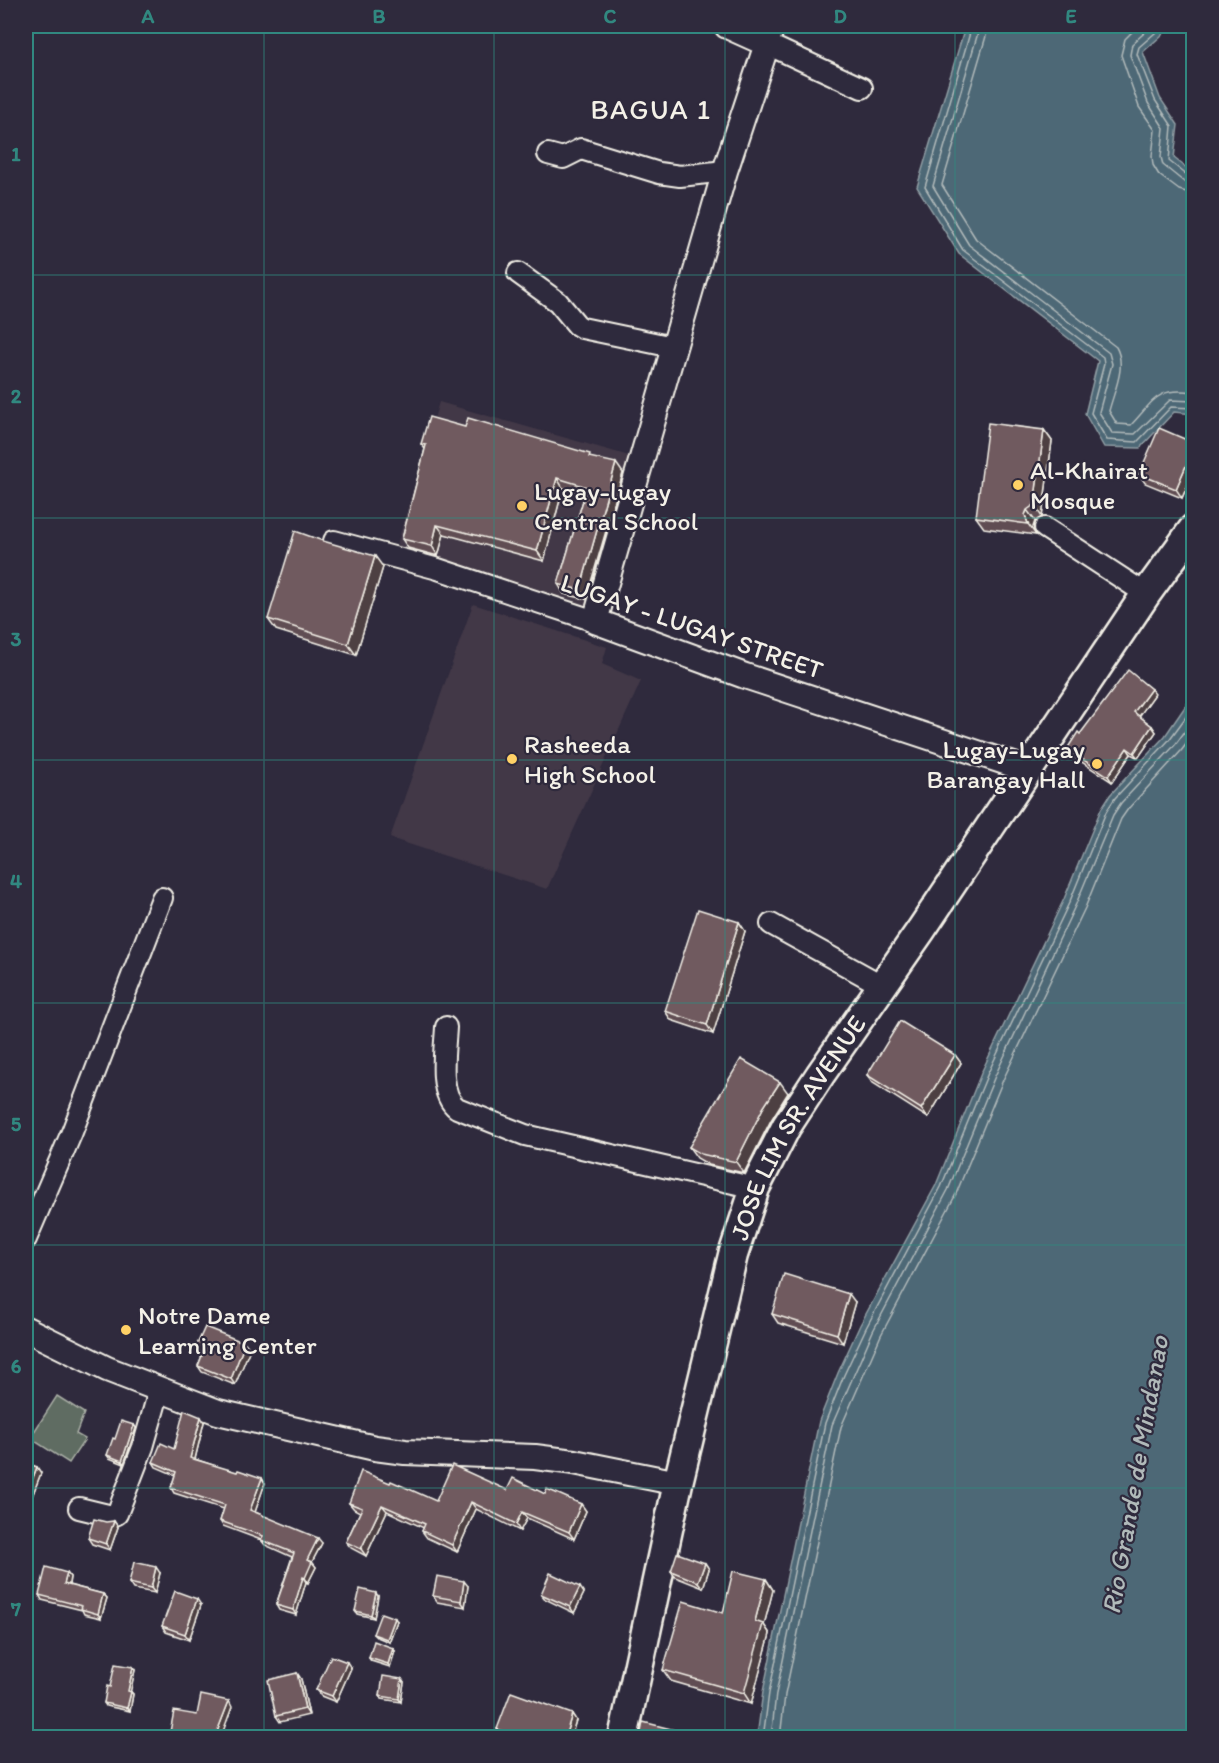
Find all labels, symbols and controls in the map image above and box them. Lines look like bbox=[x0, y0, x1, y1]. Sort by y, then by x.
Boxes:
text: A bbox=[141, 4, 155, 28]
text: B bbox=[373, 4, 386, 28]
text: C bbox=[604, 4, 617, 28]
text: D bbox=[833, 4, 847, 28]
text: E bbox=[1065, 4, 1077, 28]
district label: BAGUA 1 bbox=[591, 92, 711, 126]
text: 1 bbox=[11, 142, 21, 166]
text: 2 bbox=[11, 384, 22, 408]
place label: Al-Khairat Mosque bbox=[1030, 454, 1148, 516]
place label: Lugay-lugay Central School bbox=[534, 475, 698, 537]
marker: Al-Khairat Mosque bbox=[1011, 478, 1025, 492]
marker: Lugay-lugay Central School bbox=[515, 499, 529, 513]
street label: LUGAY - LUGAY STREET bbox=[557, 566, 828, 686]
text: 3 bbox=[11, 627, 22, 651]
place label: Rasheeda High School bbox=[524, 728, 656, 790]
place label: Lugay-Lugay Barangay Hall bbox=[927, 733, 1085, 795]
marker: Rasheeda High School bbox=[505, 752, 519, 766]
marker: Lugay-Lugay Barangay Hall bbox=[1090, 757, 1104, 771]
text: 4 bbox=[10, 869, 22, 893]
street label: JOSE LIM SR. AVENUE bbox=[723, 1009, 873, 1244]
text: 5 bbox=[11, 1112, 22, 1136]
place label: Notre Dame Learning Center bbox=[138, 1299, 317, 1361]
marker: Notre Dame Learning Center bbox=[119, 1323, 133, 1337]
water label: Rio Grande de Mindanao bbox=[1094, 1332, 1175, 1616]
text: 6 bbox=[11, 1354, 22, 1378]
text: 7 bbox=[10, 1597, 21, 1621]

